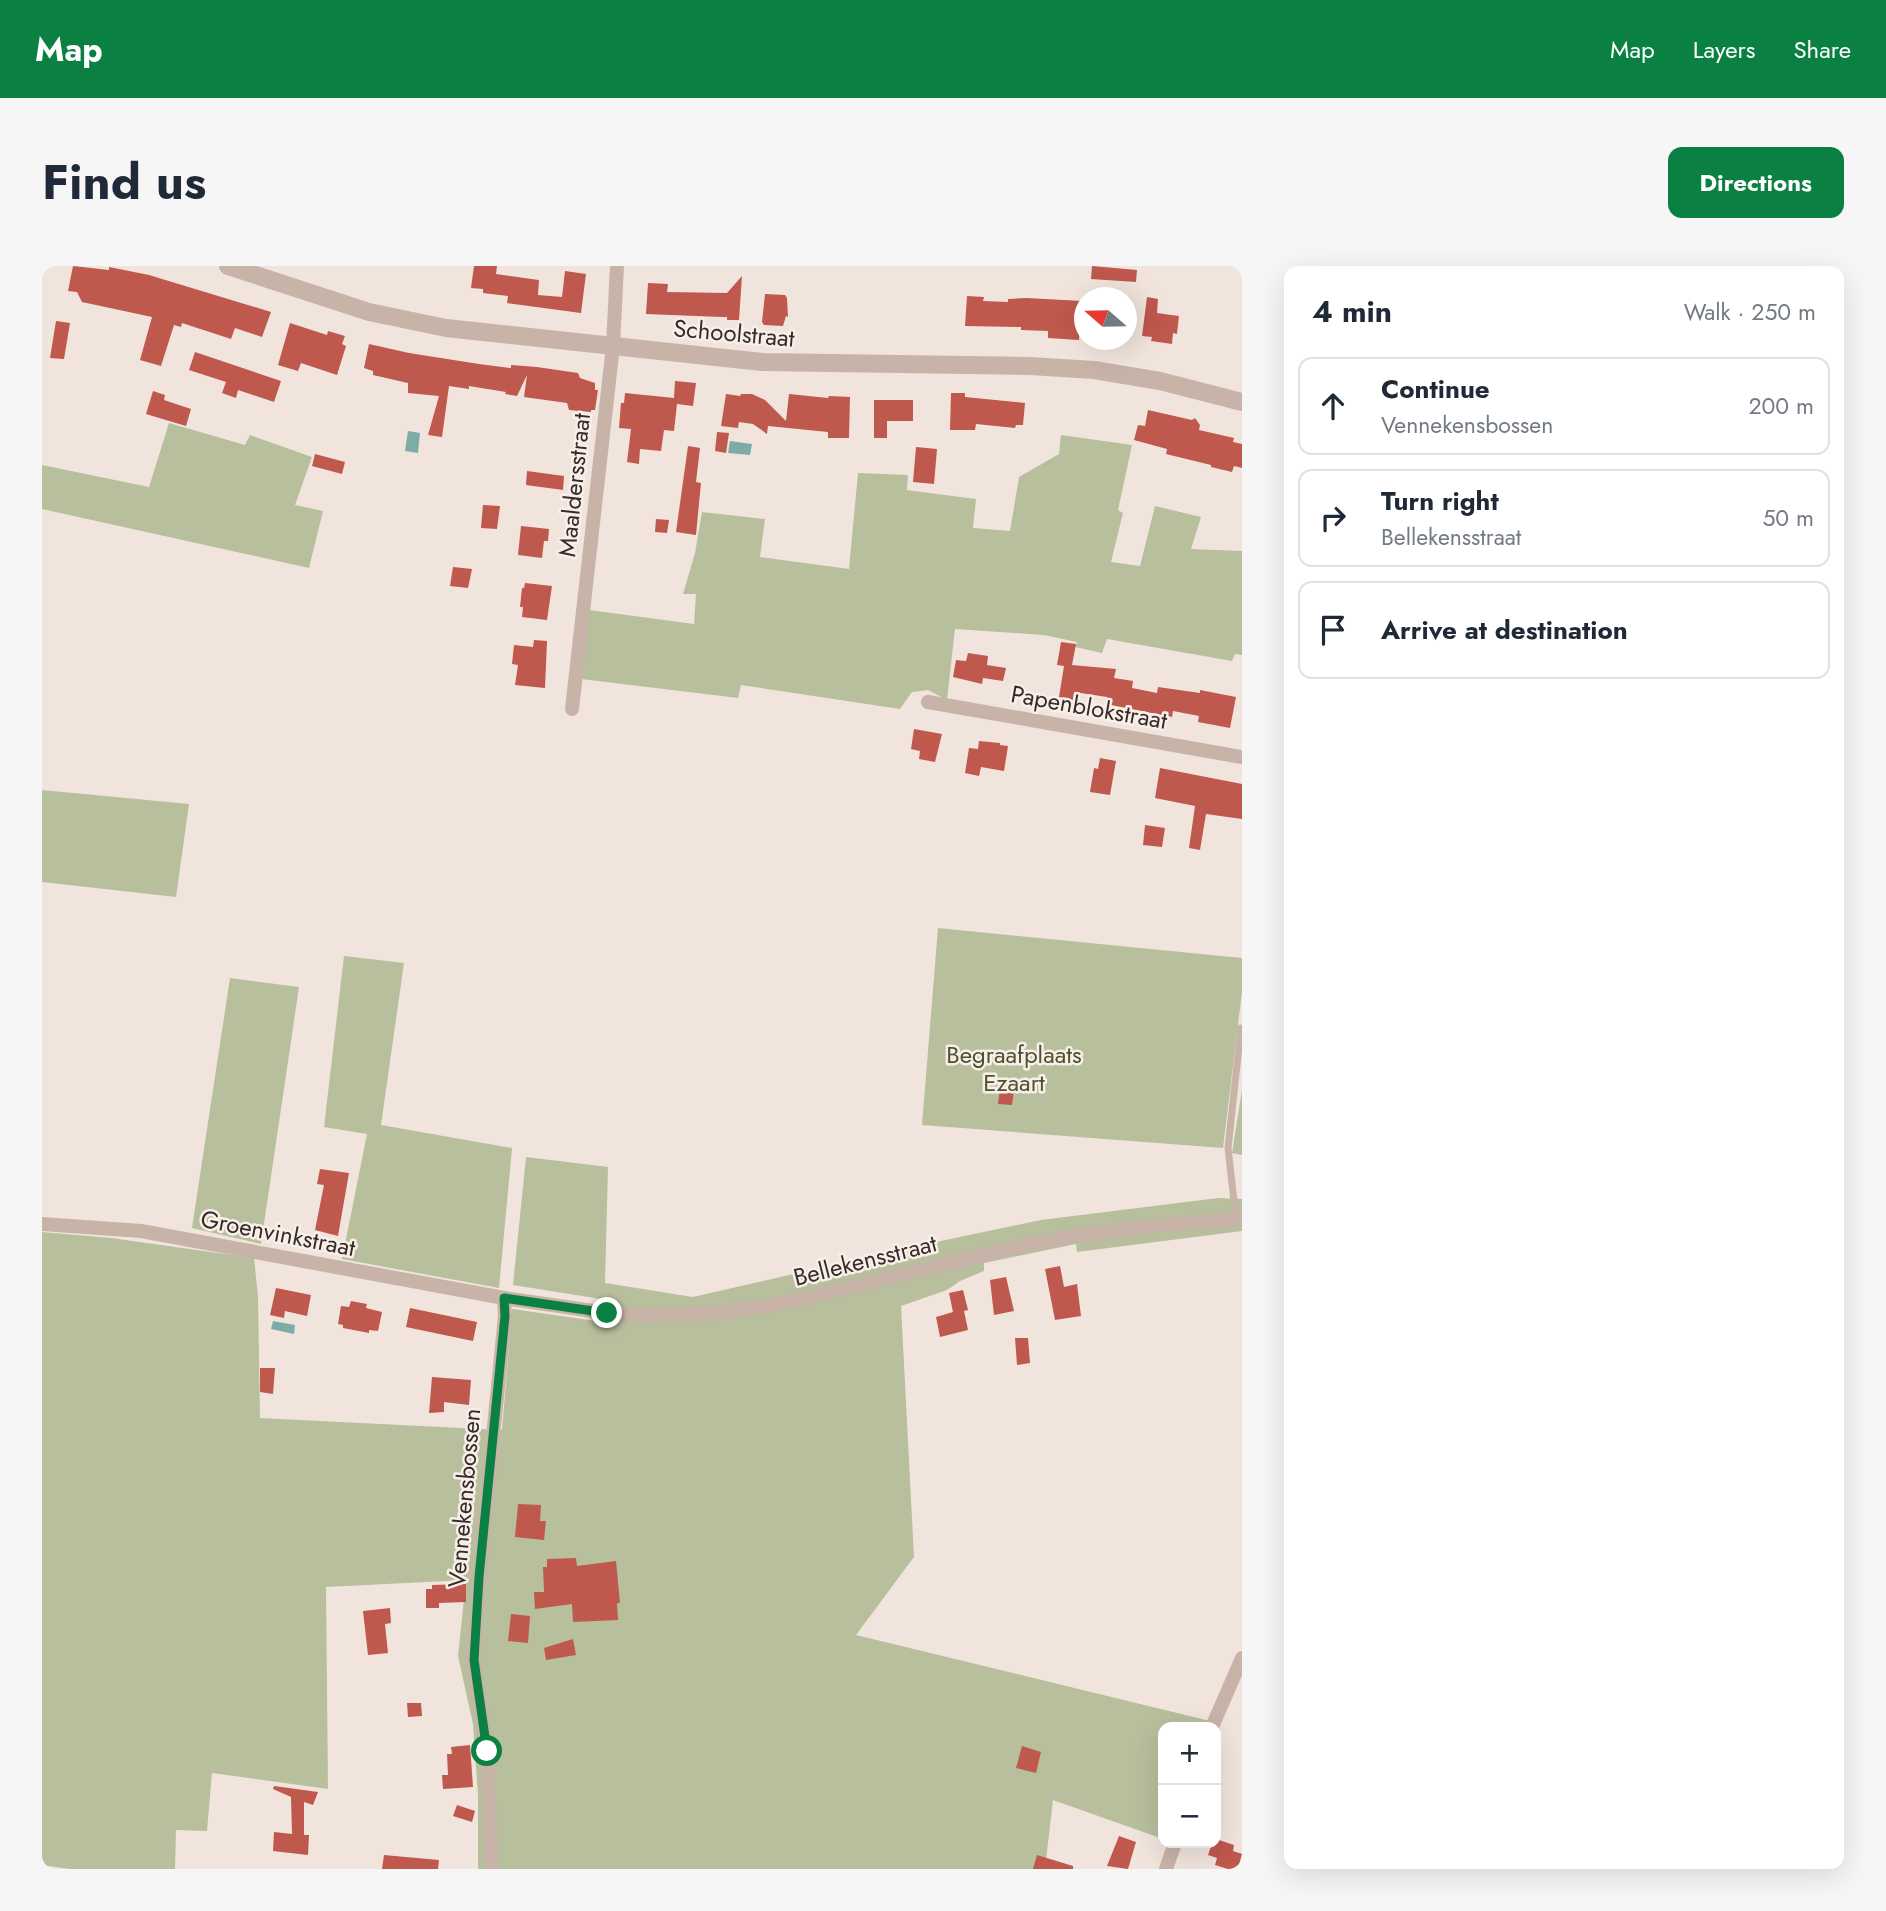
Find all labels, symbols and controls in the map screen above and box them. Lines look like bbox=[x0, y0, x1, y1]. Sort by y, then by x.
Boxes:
text: Map bbox=[35, 26, 103, 73]
text: Map bbox=[1610, 32, 1655, 67]
text: Layers bbox=[1693, 32, 1755, 67]
text: Share bbox=[1793, 32, 1851, 67]
text: Find us bbox=[42, 147, 206, 217]
button: Directions bbox=[1668, 147, 1844, 218]
north arrow bbox=[1074, 287, 1137, 350]
text: 4 min bbox=[1312, 290, 1392, 333]
text: Walk · 250 m bbox=[1684, 295, 1816, 329]
street label: Schoolstraat bbox=[672, 310, 796, 356]
text: Continue bbox=[1381, 370, 1490, 408]
icon: ahead bbox=[1314, 387, 1352, 425]
text: 200 m bbox=[1748, 389, 1814, 423]
text: Vennekensbossen bbox=[1381, 408, 1553, 442]
street label: Maaldersstraat bbox=[549, 411, 599, 559]
text: Turn right bbox=[1381, 482, 1499, 520]
icon: right bbox=[1314, 499, 1352, 537]
text: 50 m bbox=[1762, 501, 1814, 535]
text: Bellekensstraat bbox=[1381, 520, 1521, 554]
icon: arrive bbox=[1314, 611, 1352, 649]
text: Arrive at destination bbox=[1381, 611, 1628, 649]
street label: Papenblokstraat bbox=[1008, 676, 1170, 738]
park label: Begraafplaats Ezaart bbox=[946, 1037, 1082, 1100]
street label: Groenvinkstraat bbox=[198, 1201, 359, 1265]
street label: Bellekensstraat bbox=[790, 1225, 941, 1295]
route end bbox=[591, 1297, 622, 1328]
street label: Vennekensbossen bbox=[439, 1407, 489, 1589]
map controls bbox=[1158, 1722, 1221, 1848]
button: + bbox=[1158, 1722, 1221, 1785]
route start bbox=[471, 1735, 502, 1766]
button: − bbox=[1158, 1785, 1221, 1848]

